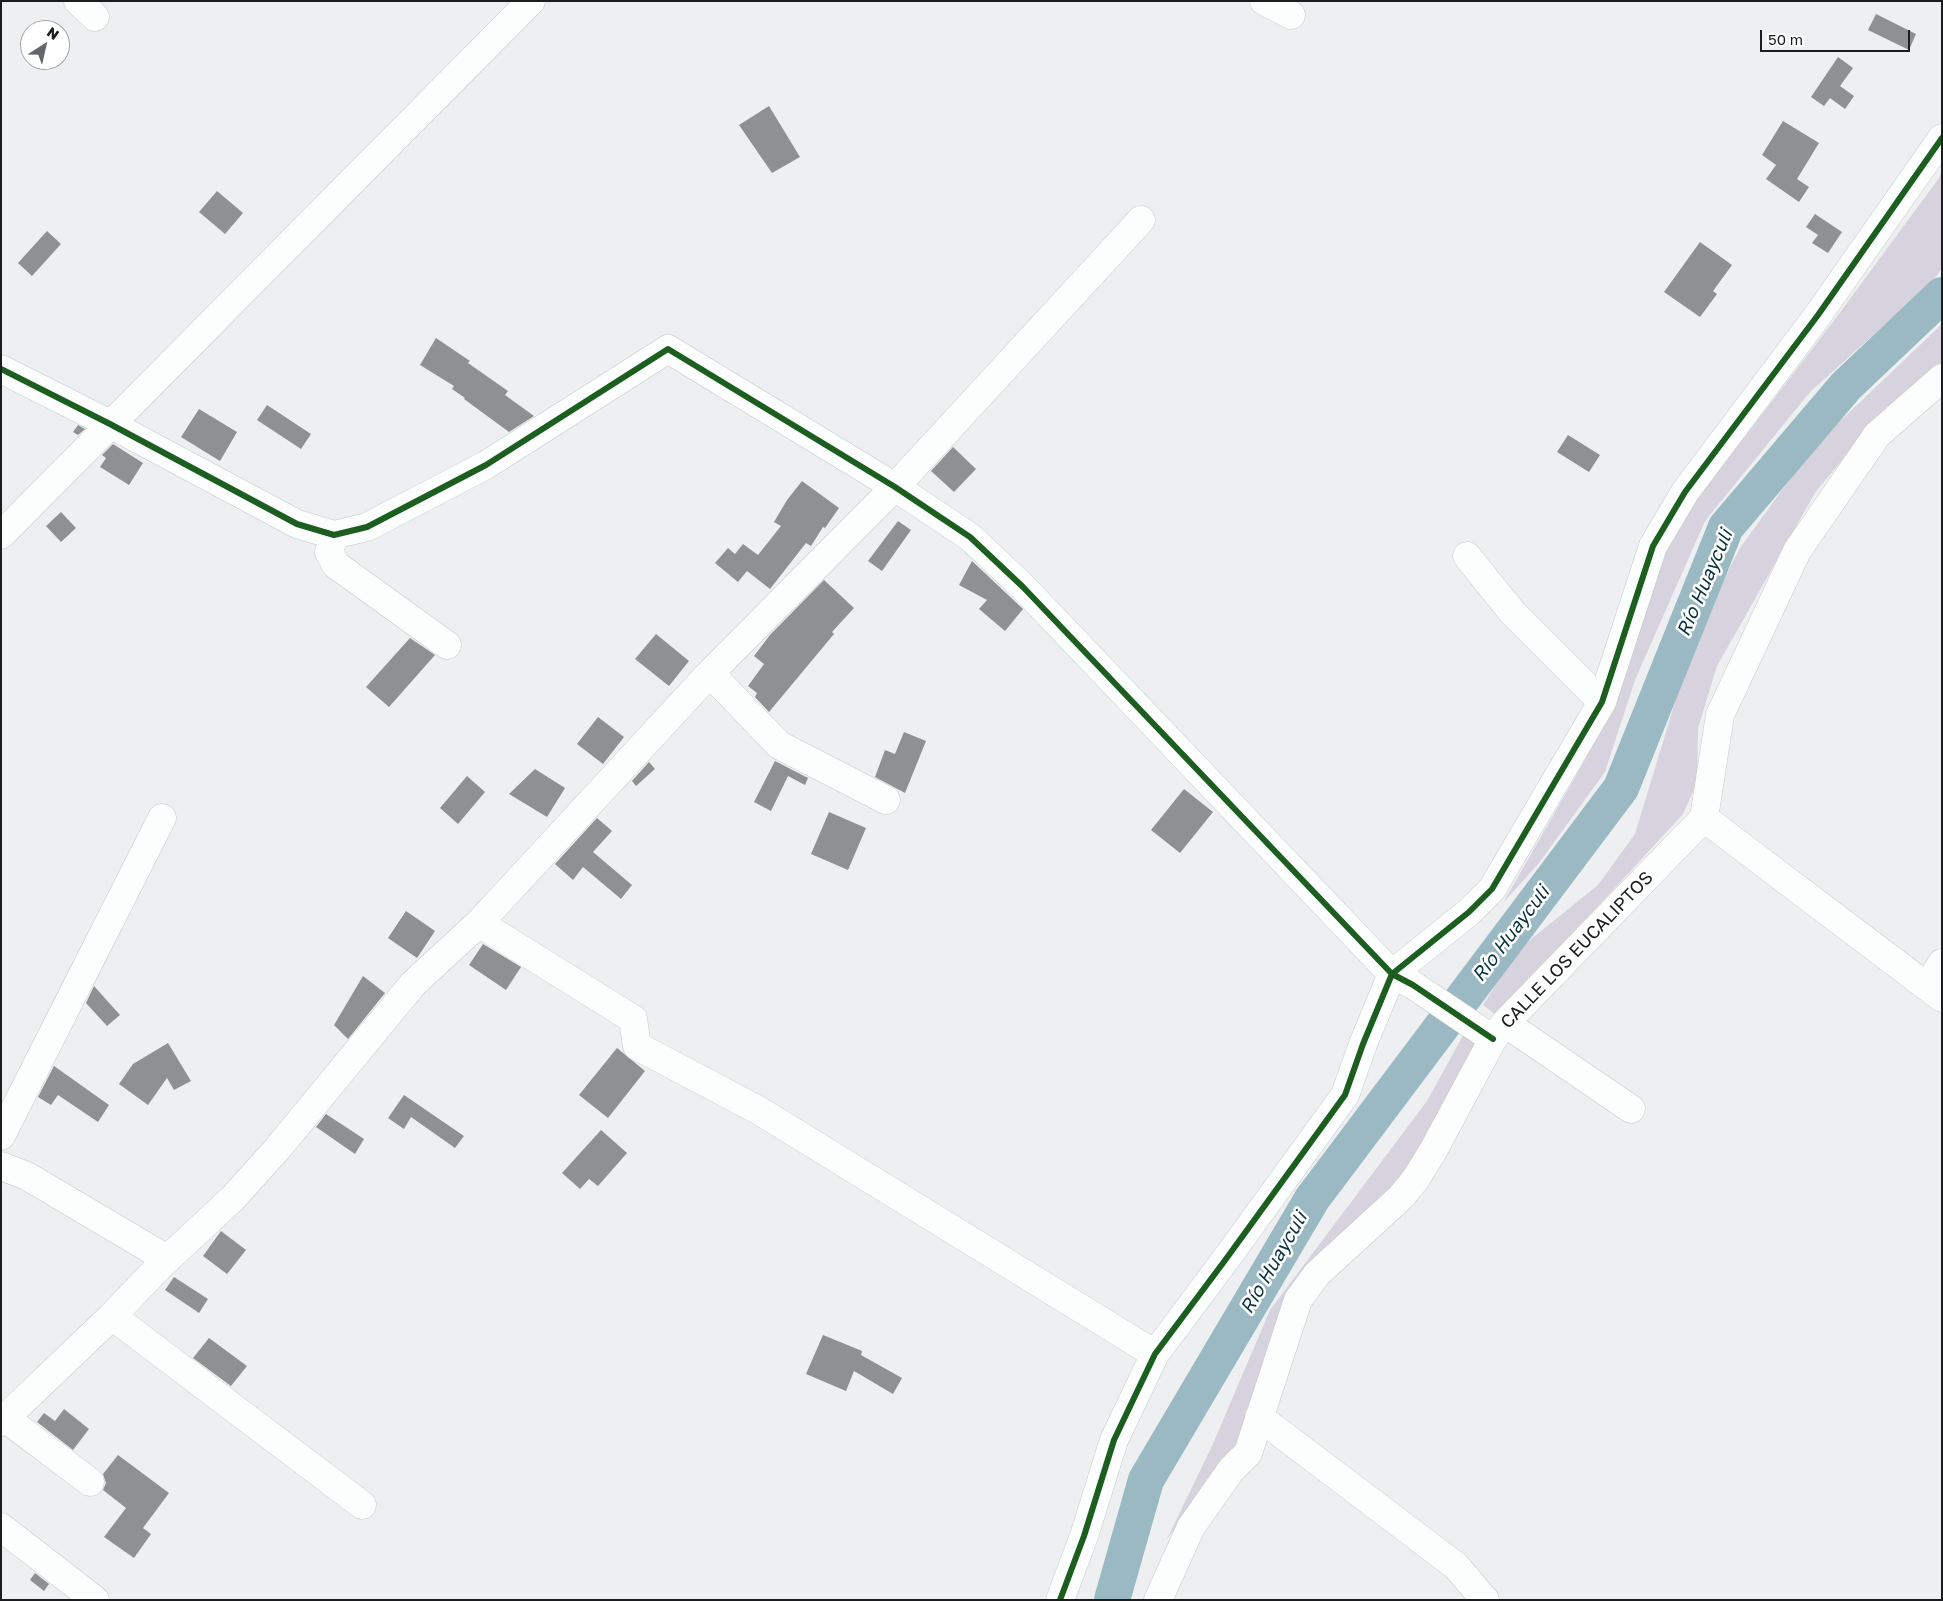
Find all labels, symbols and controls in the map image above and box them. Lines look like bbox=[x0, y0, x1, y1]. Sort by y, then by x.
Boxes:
north arrow bbox=[20, 20, 70, 70]
scale bar bbox=[1763, 20, 1913, 52]
text: N bbox=[44, 23, 63, 43]
text: 50 m bbox=[1768, 30, 1803, 48]
water label: Río Huayculi bbox=[1672, 526, 1738, 640]
street label: CALLE LOS EUCALIPTOS bbox=[1496, 867, 1658, 1033]
water label: Río Huayculi bbox=[1468, 882, 1554, 986]
water label: Río Huayculi bbox=[1236, 1208, 1312, 1318]

